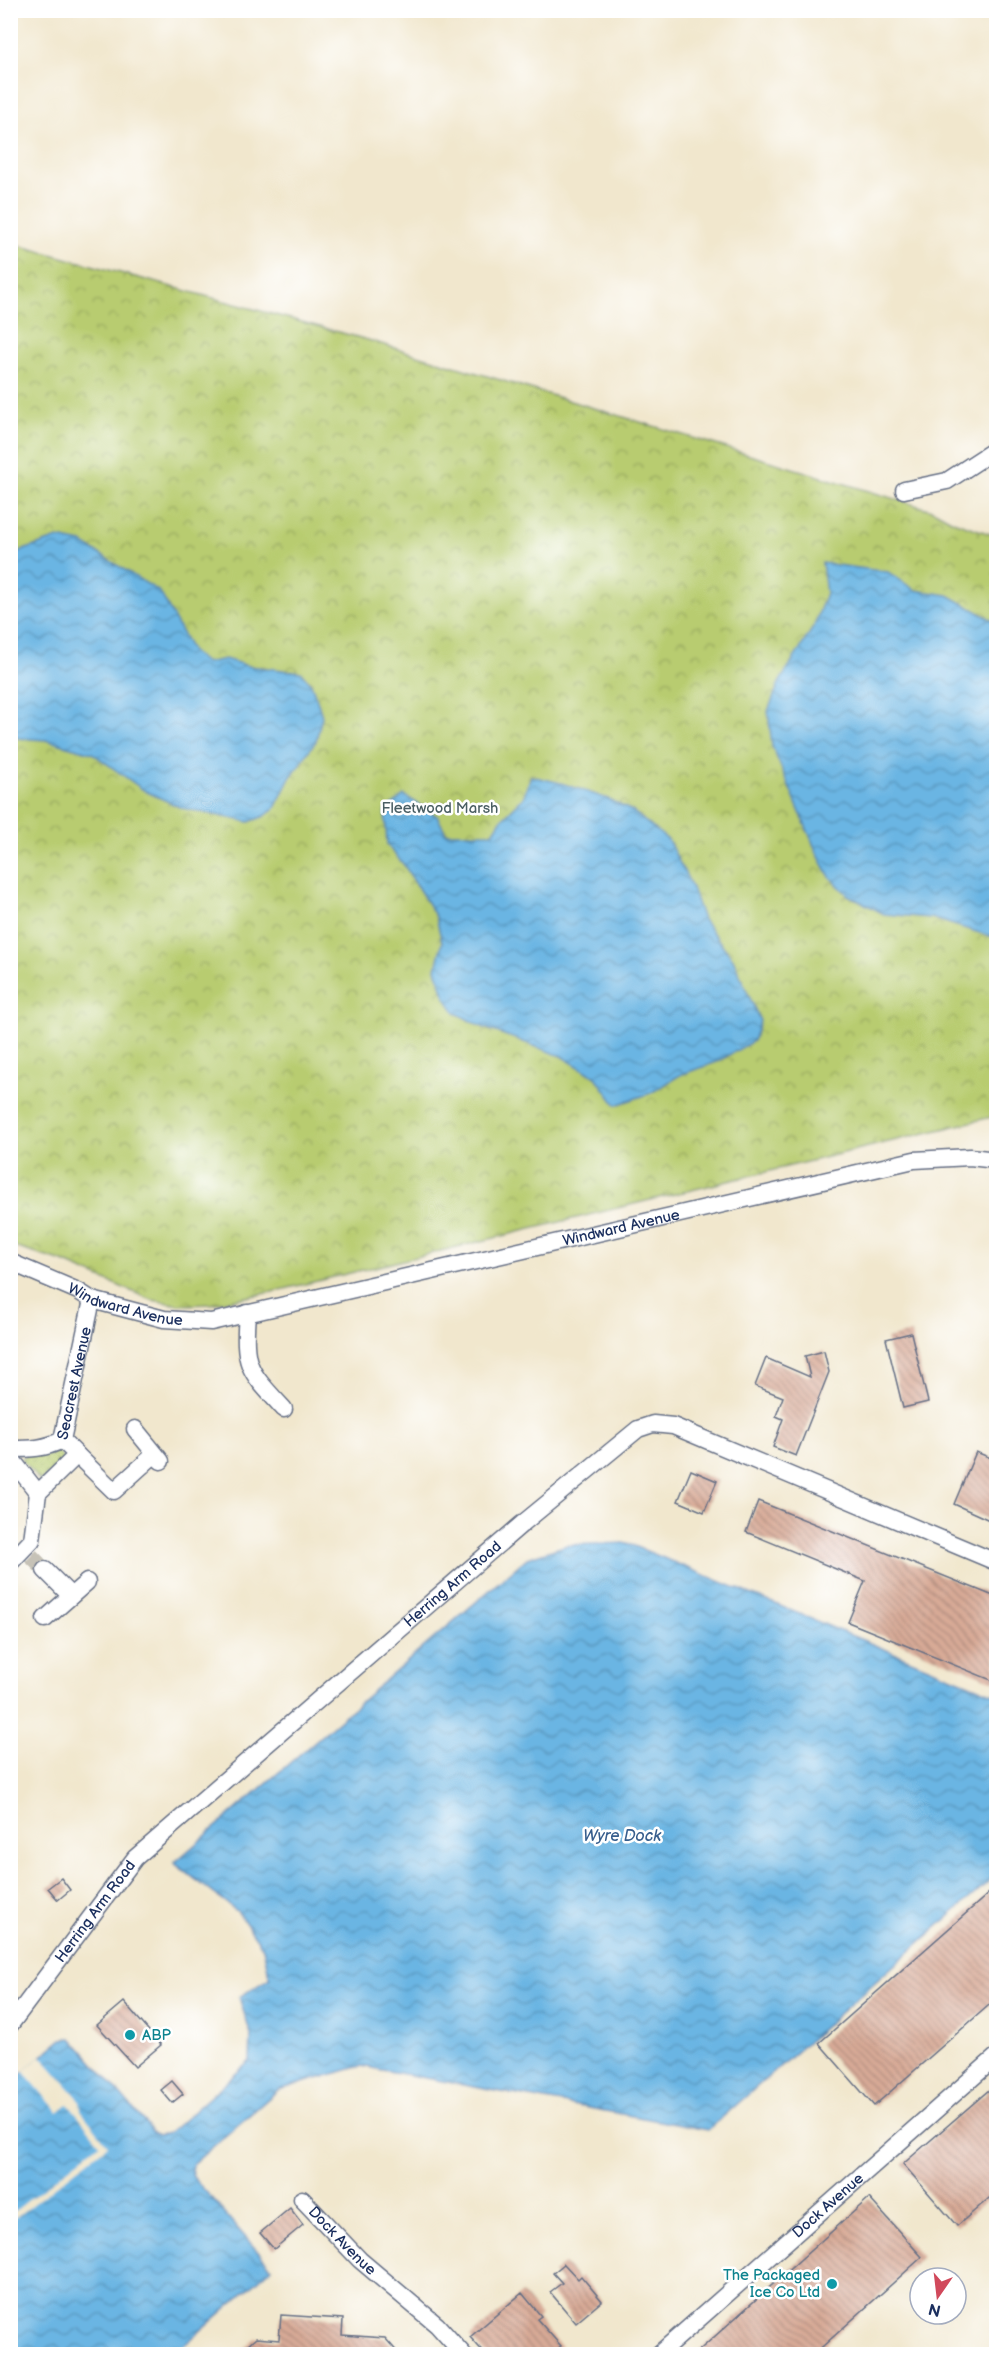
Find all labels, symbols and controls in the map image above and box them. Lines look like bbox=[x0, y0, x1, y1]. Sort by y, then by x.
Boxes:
park label: Fleetwood Marsh bbox=[382, 799, 498, 818]
street label: Windward Avenue bbox=[561, 1205, 682, 1250]
street label: Windward Avenue bbox=[65, 1278, 183, 1330]
street label: Seacrest Avenue bbox=[53, 1325, 96, 1441]
street label: Herring Arm Road bbox=[400, 1537, 505, 1631]
water label: Wyre Dock bbox=[583, 1827, 662, 1846]
street label: Herring Arm Road bbox=[51, 1856, 139, 1966]
place label: ABP bbox=[142, 2026, 171, 2045]
marker: ABP bbox=[123, 2028, 137, 2042]
street label: Dock Avenue bbox=[788, 2169, 868, 2242]
street label: Dock Avenue bbox=[304, 2202, 380, 2279]
place label: The Packaged Ice Co Ltd bbox=[723, 2266, 820, 2302]
north arrow bbox=[908, 2266, 968, 2326]
marker: The Packaged Ice Co Ltd bbox=[825, 2277, 839, 2291]
text: N bbox=[927, 2298, 943, 2320]

